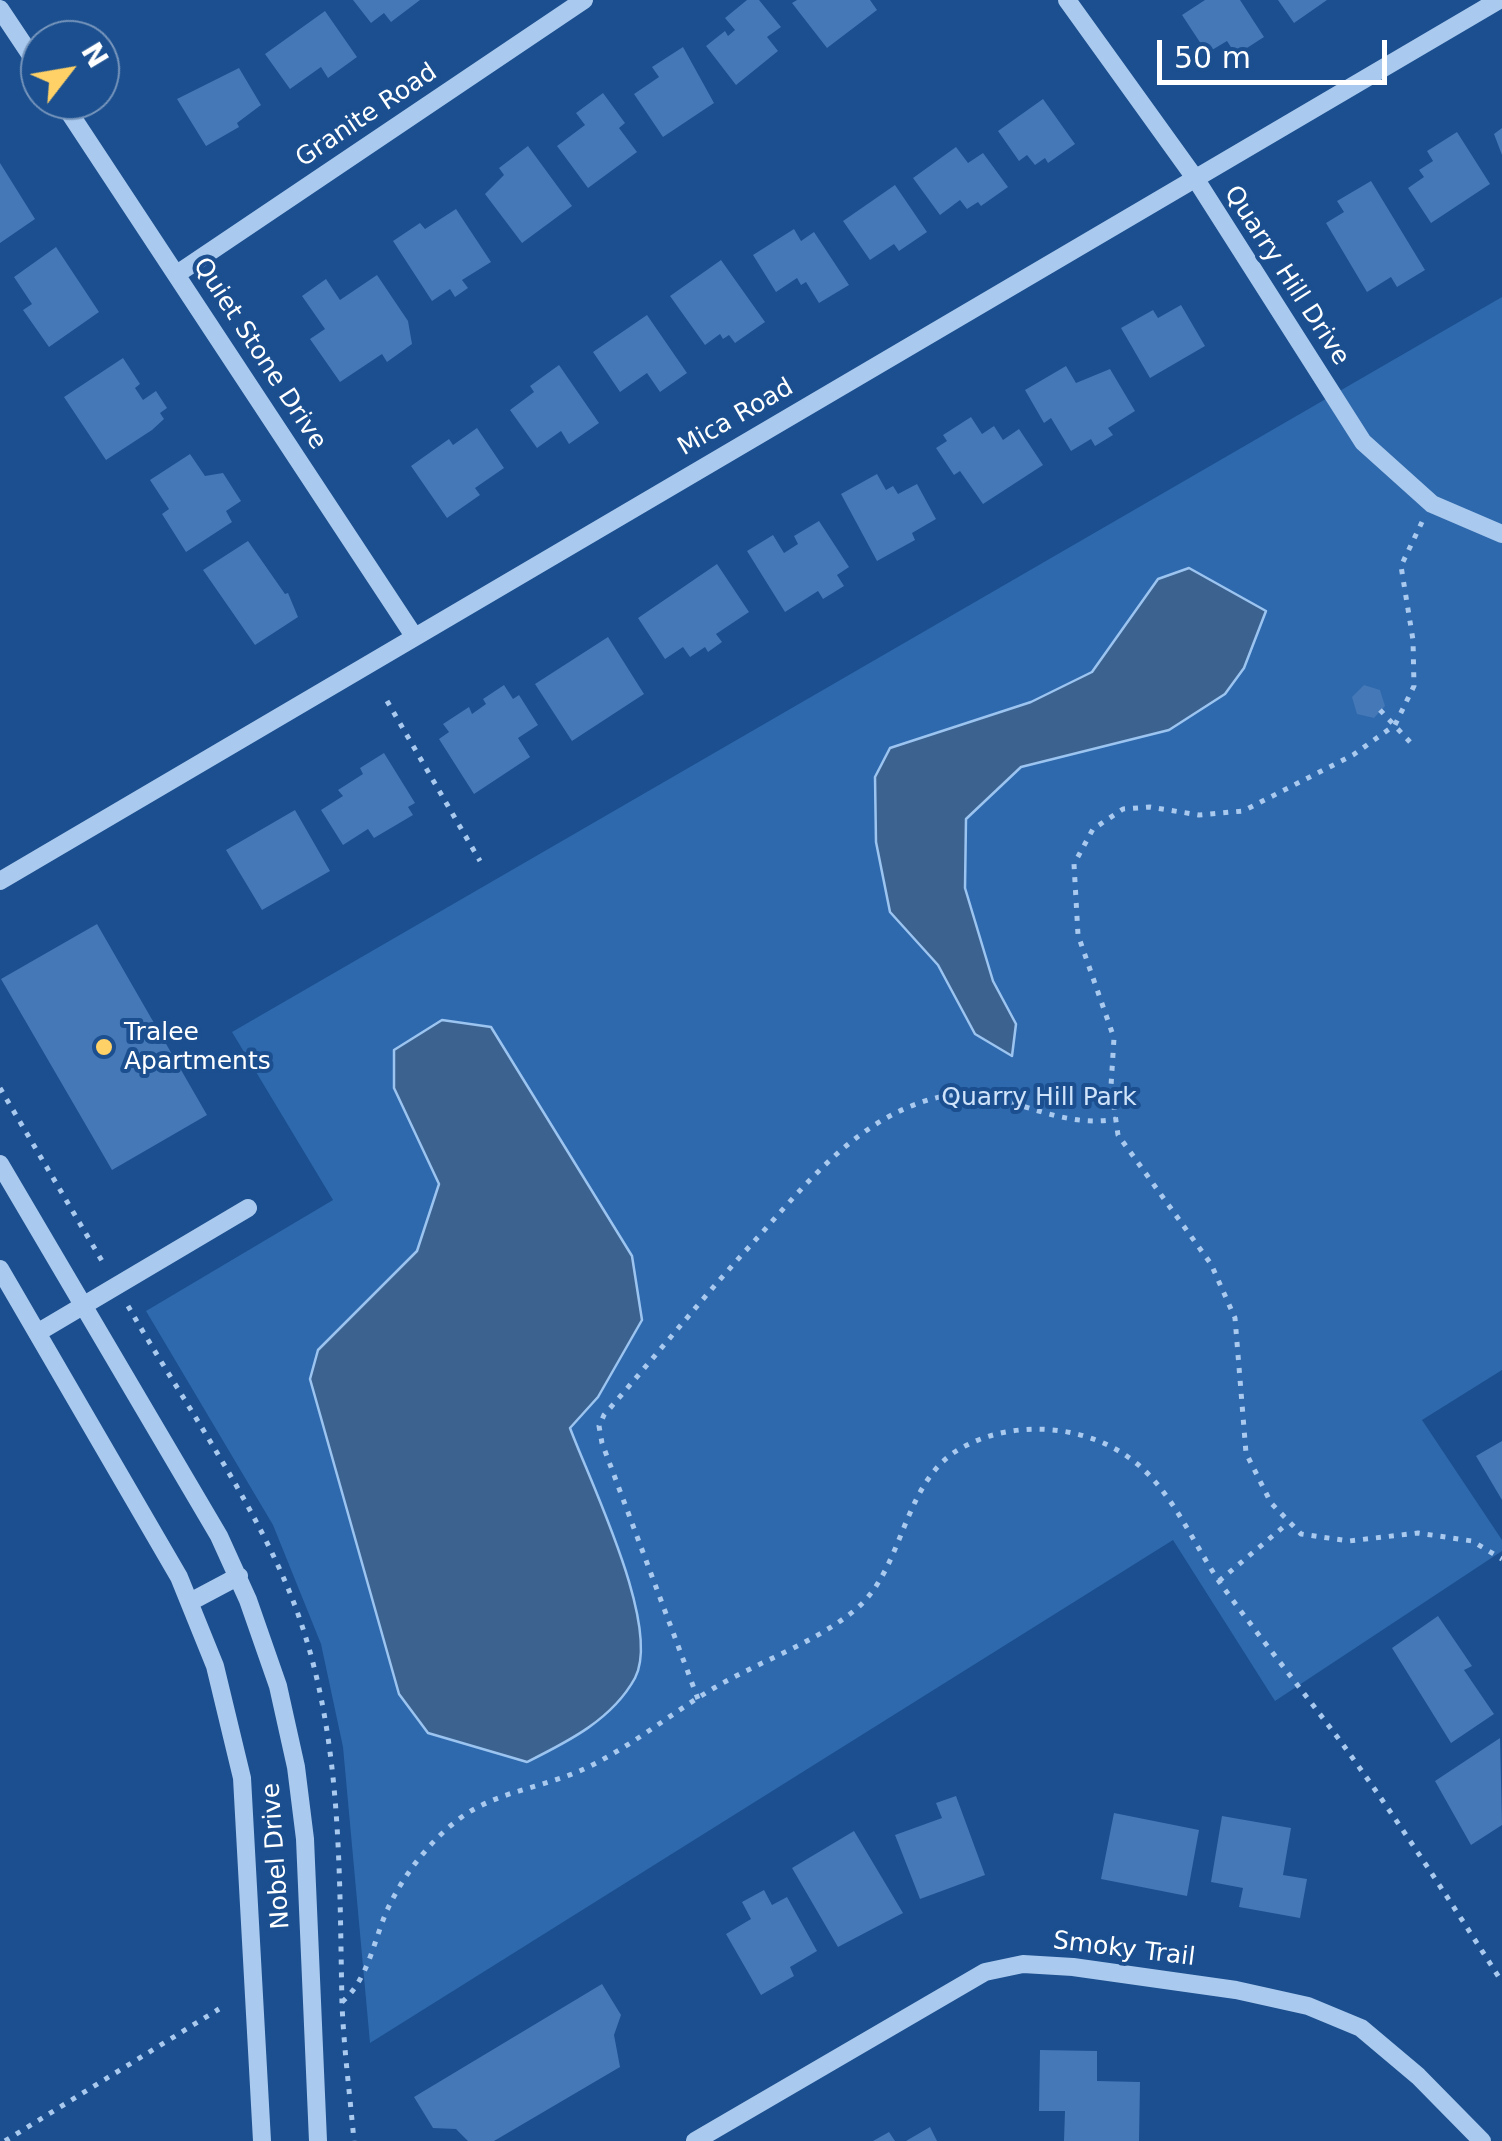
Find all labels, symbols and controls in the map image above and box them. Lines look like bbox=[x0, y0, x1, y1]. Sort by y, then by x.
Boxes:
north arrow bbox=[20, 20, 120, 120]
scale bar bbox=[1162, 20, 1392, 82]
text: N bbox=[74, 37, 115, 74]
text: 50 m bbox=[1174, 40, 1251, 75]
street label: Granite Road bbox=[291, 58, 443, 174]
street label: Quarry Hill Drive bbox=[1217, 181, 1355, 371]
street label: Quiet Stone Drive bbox=[186, 253, 332, 455]
street label: Mica Road bbox=[673, 373, 799, 463]
place label: Tralee Apartments bbox=[124, 1018, 271, 1077]
marker: Tralee Apartments bbox=[93, 1036, 115, 1058]
park label: Quarry Hill Park bbox=[941, 1083, 1137, 1113]
street label: Nobel Drive bbox=[257, 1782, 297, 1930]
street label: Smoky Trail bbox=[1051, 1926, 1197, 1974]

